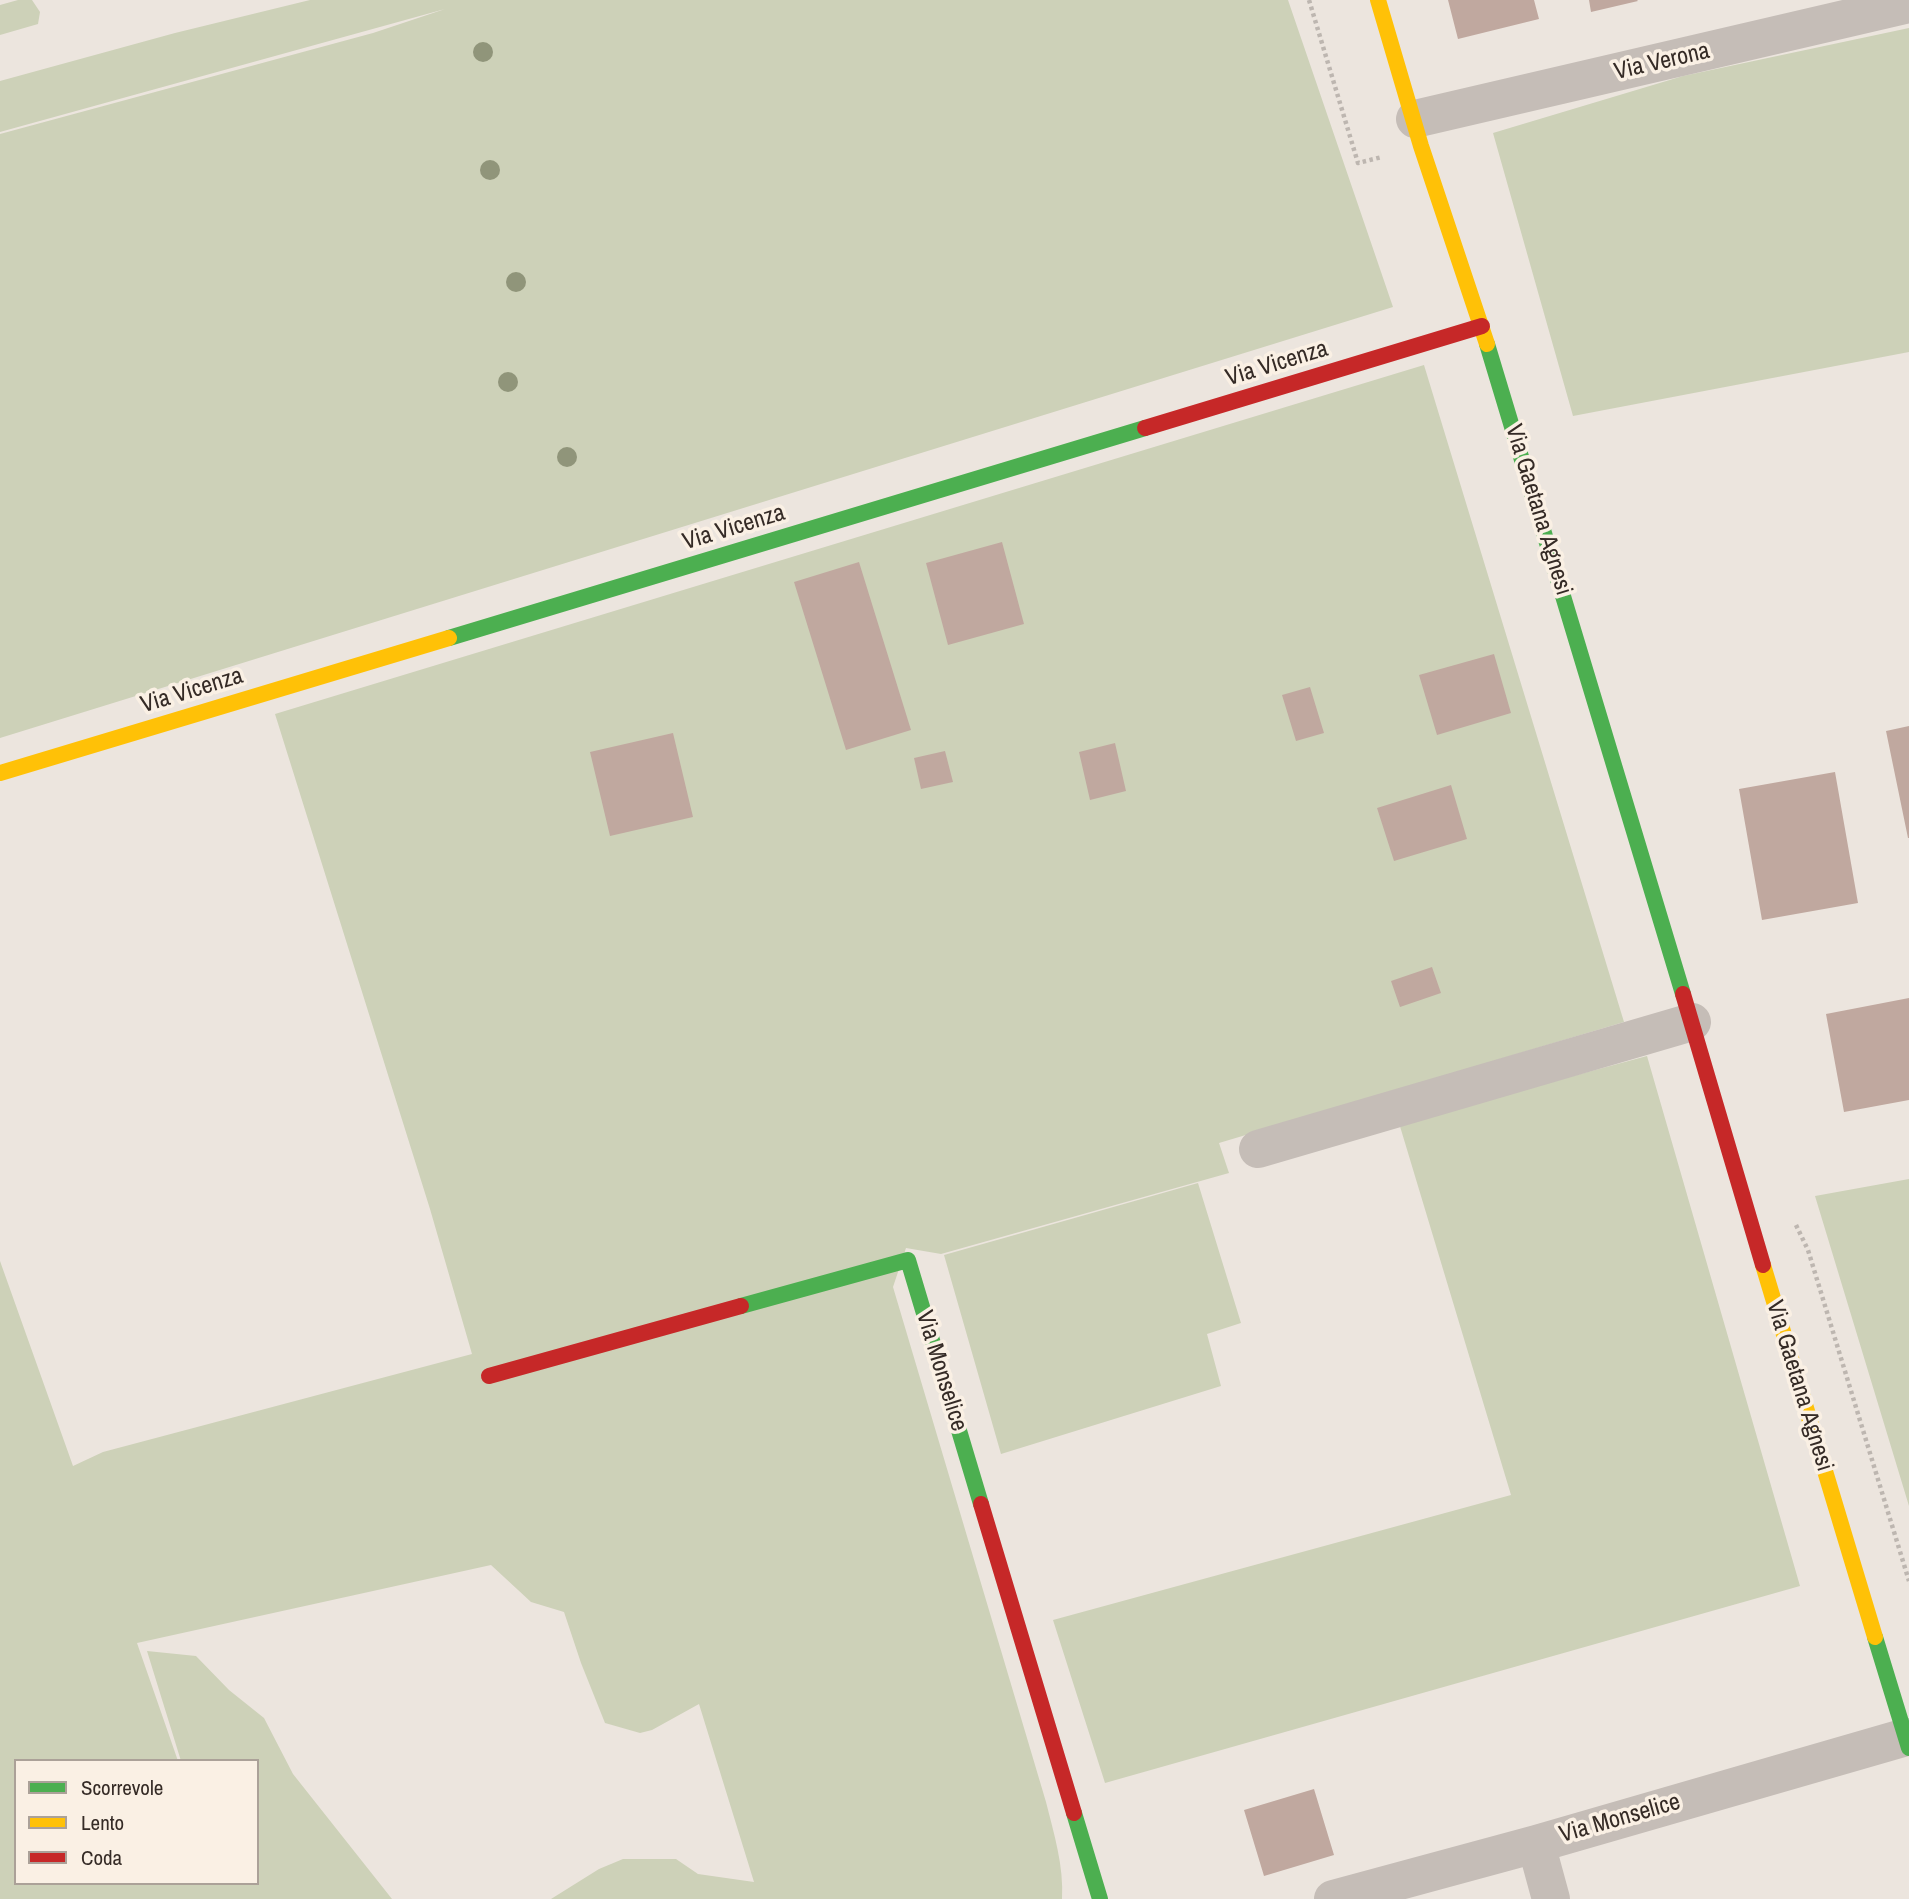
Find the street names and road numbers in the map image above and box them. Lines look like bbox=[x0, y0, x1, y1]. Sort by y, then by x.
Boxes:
street label: Via Verona bbox=[1611, 37, 1713, 87]
street label: Via Vicenza bbox=[1222, 335, 1332, 393]
street label: Via Gaetana Agnesi bbox=[1498, 421, 1578, 599]
street label: Via Vicenza bbox=[679, 499, 789, 557]
street label: Via Vicenza bbox=[137, 662, 247, 720]
street label: Via Gaetana Agnesi bbox=[1759, 1297, 1839, 1475]
street label: Via Monselice bbox=[909, 1307, 973, 1435]
street label: Via Monselice bbox=[1556, 1788, 1684, 1850]

